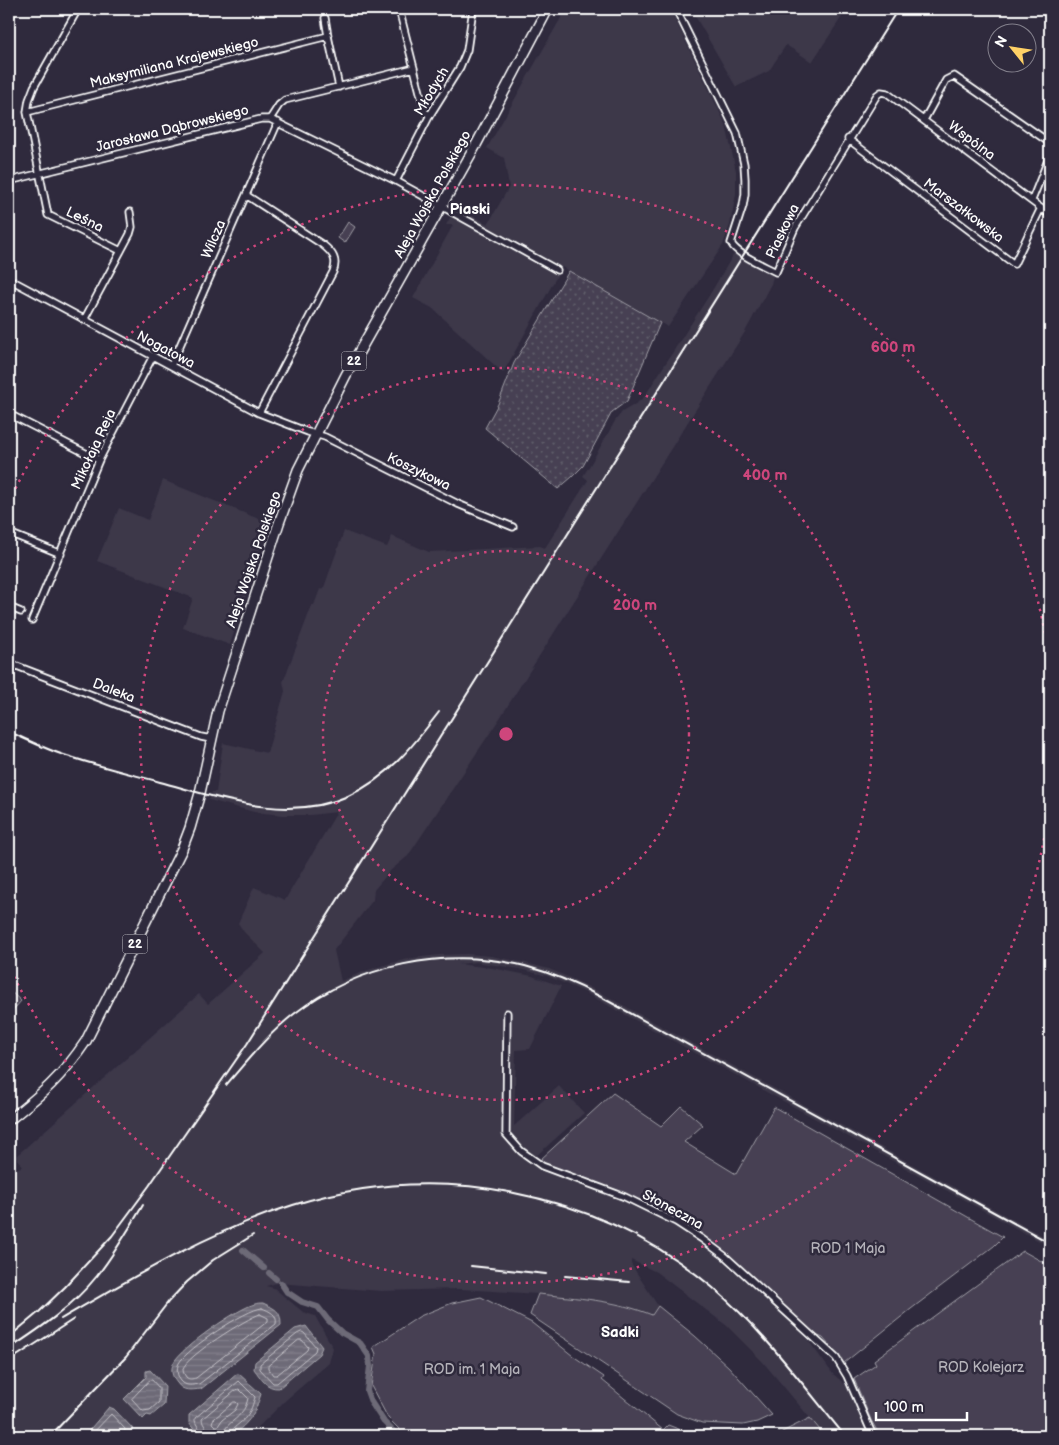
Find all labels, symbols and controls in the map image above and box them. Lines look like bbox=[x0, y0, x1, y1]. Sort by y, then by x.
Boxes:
north arrow bbox=[986, 22, 1036, 72]
street label: Maksymiliana Krajewskiego bbox=[88, 33, 260, 92]
text: N bbox=[991, 33, 1011, 51]
street label: Młodych bbox=[410, 64, 453, 119]
street label: Jarosława Dąbrowskiego bbox=[94, 101, 250, 156]
street label: Wspólna bbox=[945, 117, 999, 164]
street label: Aleja Wojska Polskiego bbox=[390, 127, 475, 261]
street label: Marszałkowska bbox=[920, 175, 1007, 246]
district label: Piaski bbox=[450, 200, 490, 219]
street label: Piaskowa bbox=[762, 201, 803, 261]
street label: Leśna bbox=[63, 203, 106, 236]
street label: Wilcza bbox=[197, 217, 229, 261]
street label: Nogatowa bbox=[134, 327, 198, 372]
text: 600 m bbox=[871, 338, 916, 357]
road number: 22 bbox=[342, 352, 366, 371]
street label: Mikołaja Reja bbox=[67, 406, 120, 492]
street label: Koszykowa bbox=[384, 449, 453, 494]
text: 400 m bbox=[743, 466, 787, 485]
street label: Aleja Wojska Polskiego bbox=[222, 489, 285, 630]
text: 200 m bbox=[613, 596, 657, 615]
street label: Daleka bbox=[90, 675, 137, 706]
centre of rings bbox=[497, 725, 515, 743]
road number: 22 bbox=[122, 934, 148, 954]
street label: Słoneczna bbox=[639, 1186, 706, 1233]
park label: ROD 1 Maja bbox=[810, 1240, 886, 1257]
district label: Sadki bbox=[601, 1323, 639, 1342]
park label: ROD Kolejarz bbox=[938, 1359, 1024, 1376]
park label: ROD im. 1 Maja bbox=[424, 1361, 520, 1378]
scale bar bbox=[876, 1390, 968, 1422]
text: 100 m bbox=[884, 1398, 924, 1417]

